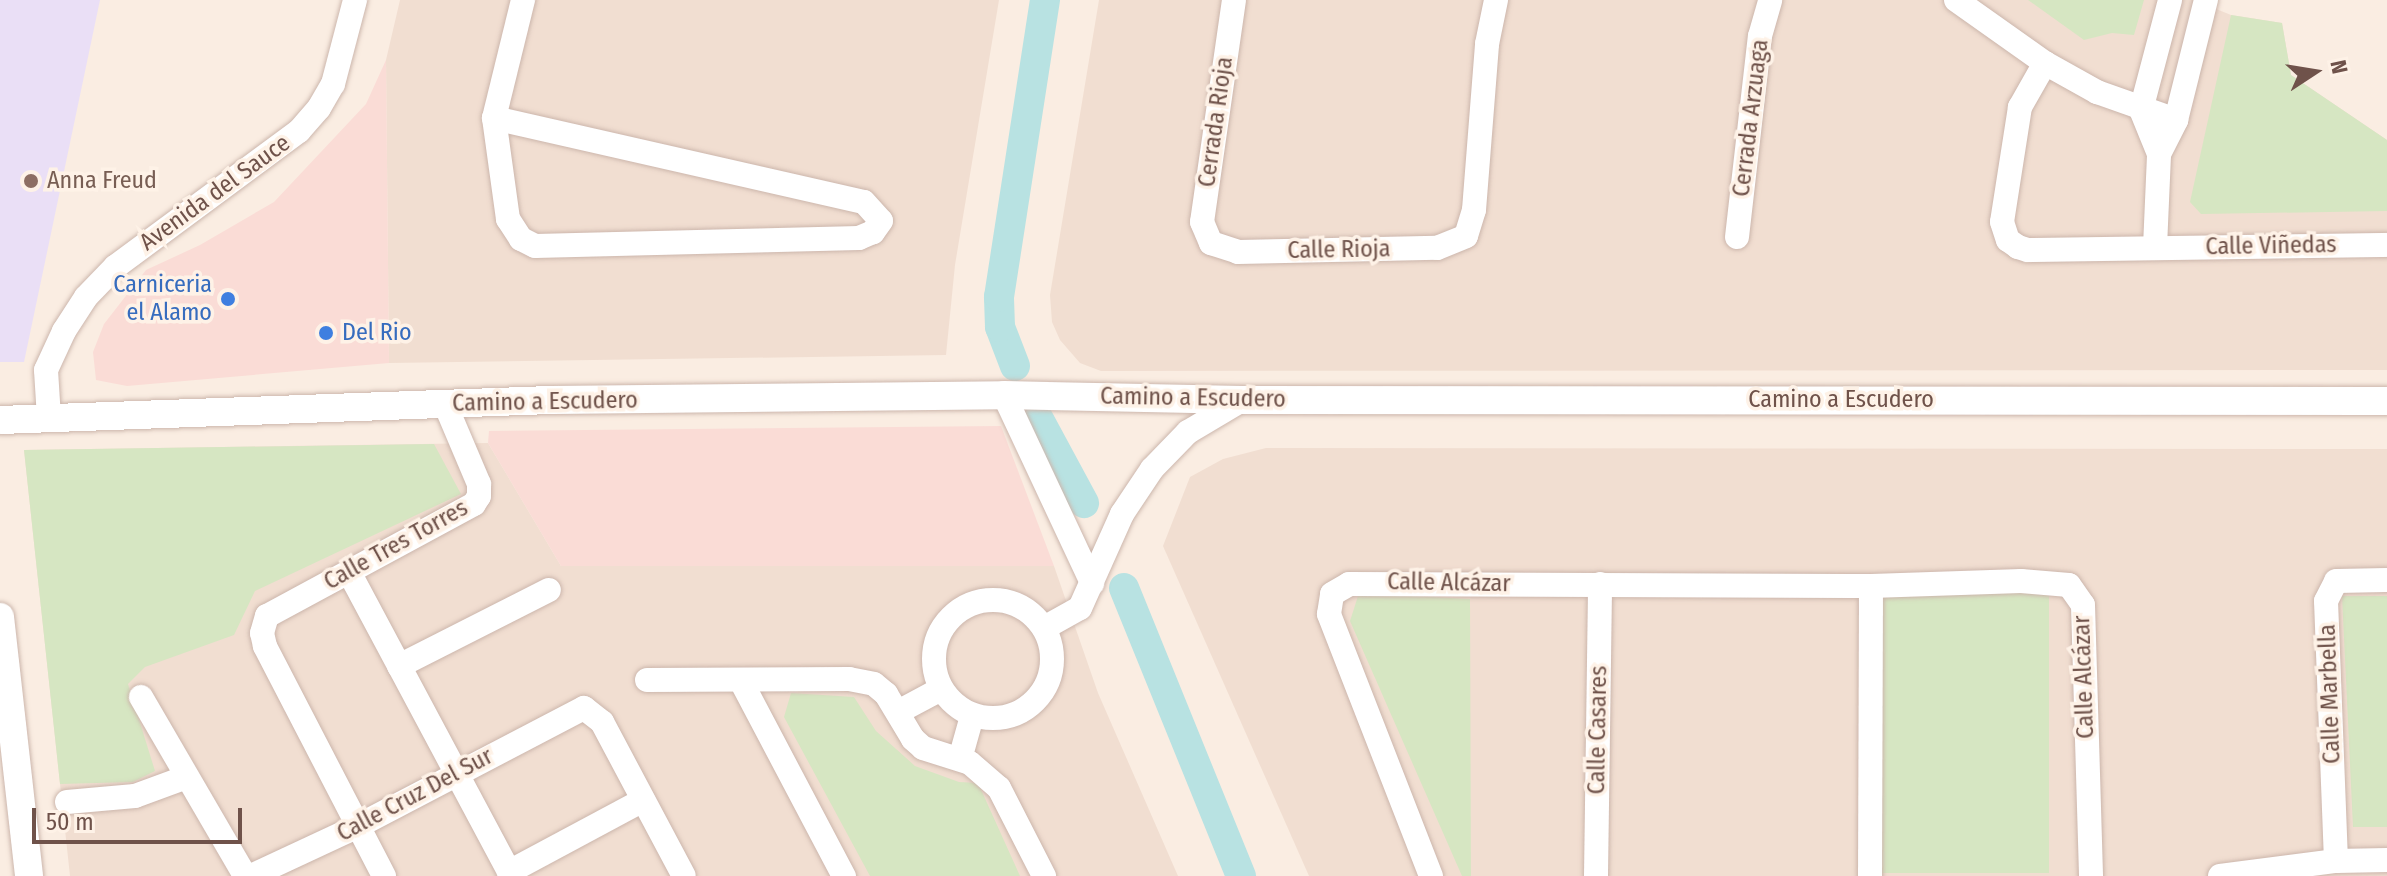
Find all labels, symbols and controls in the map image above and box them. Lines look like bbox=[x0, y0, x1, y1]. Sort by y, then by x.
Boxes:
north arrow bbox=[2275, 32, 2355, 112]
street label: Cerrada Arzuaga bbox=[1727, 38, 1775, 198]
street label: Cerrada Rioja bbox=[1193, 55, 1239, 189]
text: N bbox=[2324, 58, 2354, 76]
street label: Avenida del Sauce bbox=[134, 129, 296, 257]
place label: Anna Freud bbox=[47, 167, 157, 195]
marker: Anna Freud bbox=[22, 172, 40, 190]
street label: Calle Viñedas bbox=[2205, 230, 2337, 262]
street label: Calle Rioja bbox=[1287, 235, 1391, 265]
place label: Carniceria el Alamo bbox=[113, 271, 212, 327]
marker: Carniceria el Alamo bbox=[219, 290, 237, 308]
place label: Del Rio bbox=[342, 319, 412, 347]
marker: Del Rio bbox=[317, 324, 335, 342]
street label: Camino a Escudero bbox=[1100, 382, 1286, 414]
street label: Camino a Escudero bbox=[452, 386, 638, 418]
street label: Camino a Escudero bbox=[1748, 386, 1934, 414]
street label: Calle Tres Torres bbox=[319, 494, 473, 596]
street label: Calle Alcázar bbox=[1387, 568, 1511, 598]
street label: Calle Alcázar bbox=[2067, 615, 2101, 739]
street label: Calle Marbella bbox=[2313, 624, 2347, 764]
street label: Calle Casares bbox=[1582, 665, 1614, 795]
street label: Calle Cruz Del Sur bbox=[332, 742, 498, 848]
scale bar bbox=[36, 792, 246, 842]
text: 50 m bbox=[46, 808, 94, 836]

